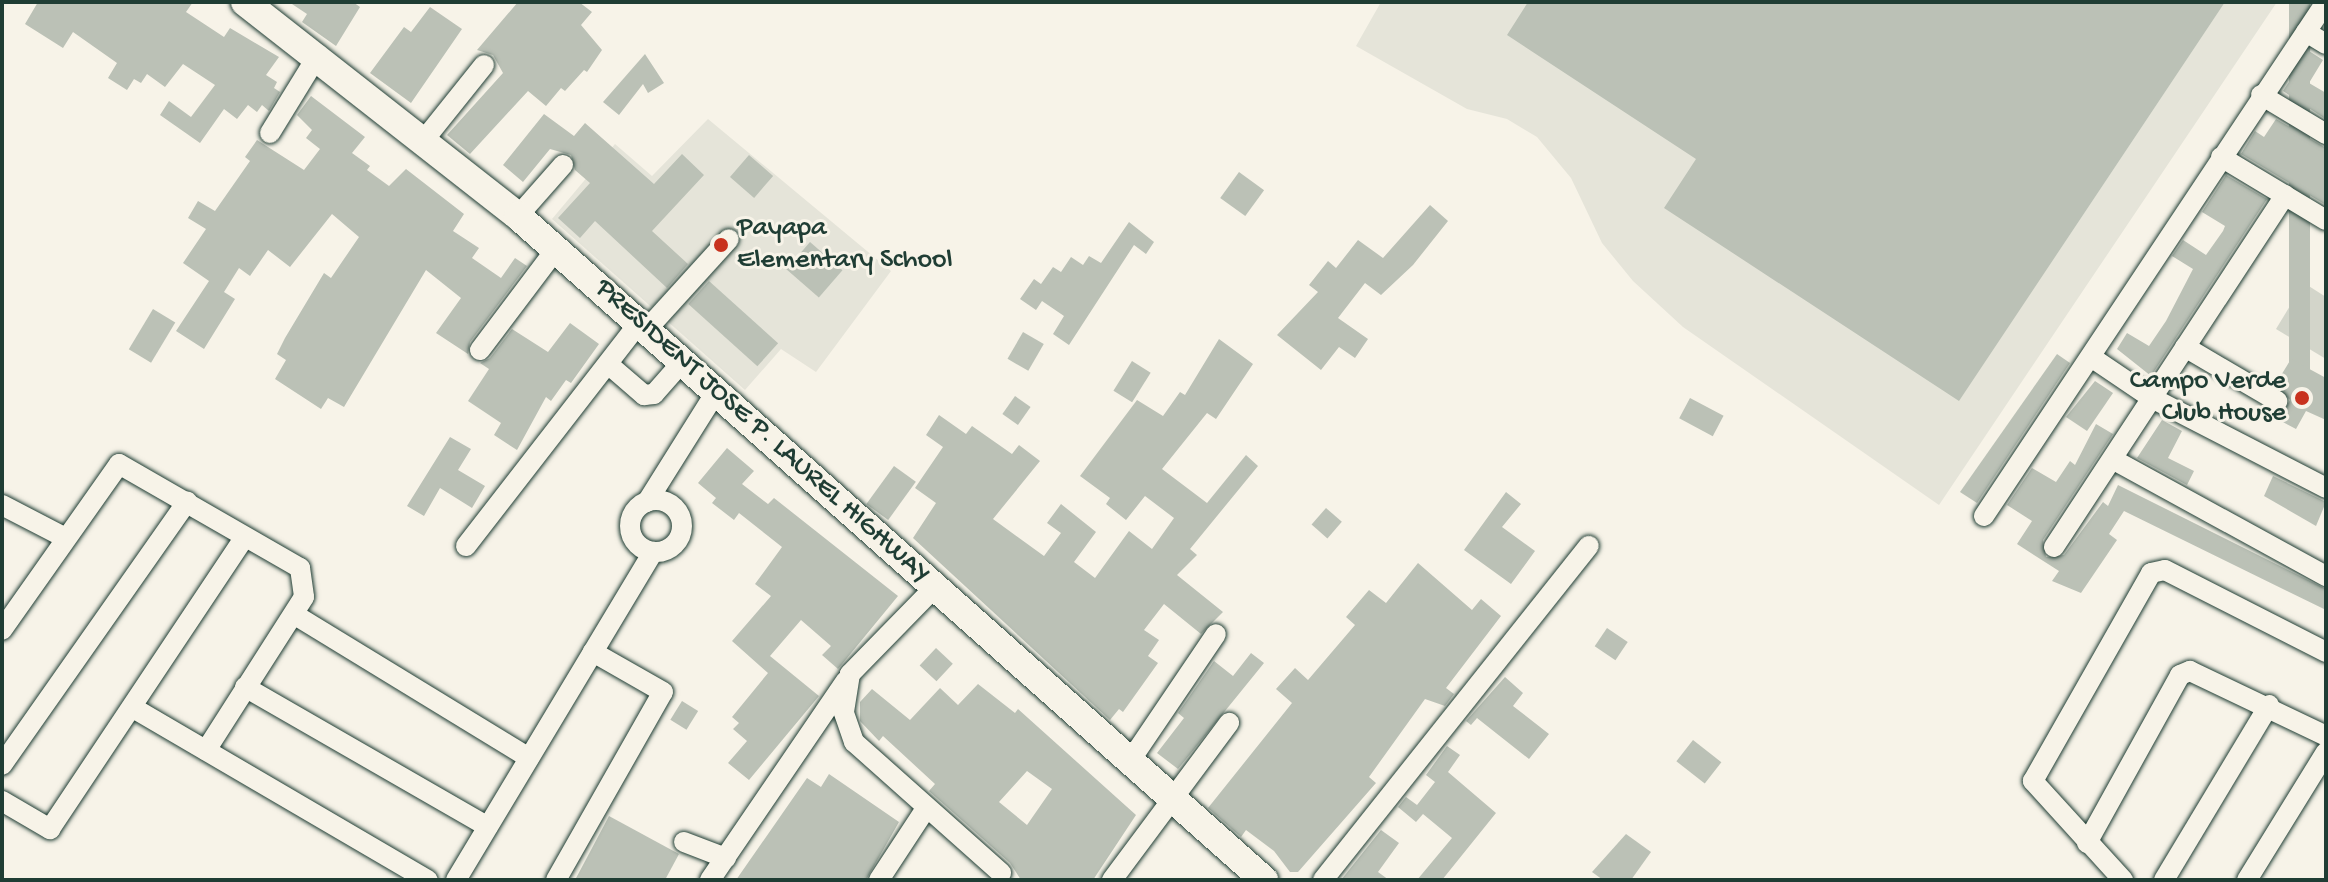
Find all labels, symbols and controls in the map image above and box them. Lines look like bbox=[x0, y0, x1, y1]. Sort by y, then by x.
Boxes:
place label: Payapa Elementary School bbox=[737, 212, 953, 278]
marker: Payapa Elementary School bbox=[712, 236, 730, 254]
street label: PRESIDENT JOSE P. LAUREL HIGHWAY bbox=[587, 272, 937, 592]
place label: Campo Verde Club House bbox=[2130, 365, 2286, 431]
marker: Campo Verde Club House bbox=[2293, 389, 2311, 407]

